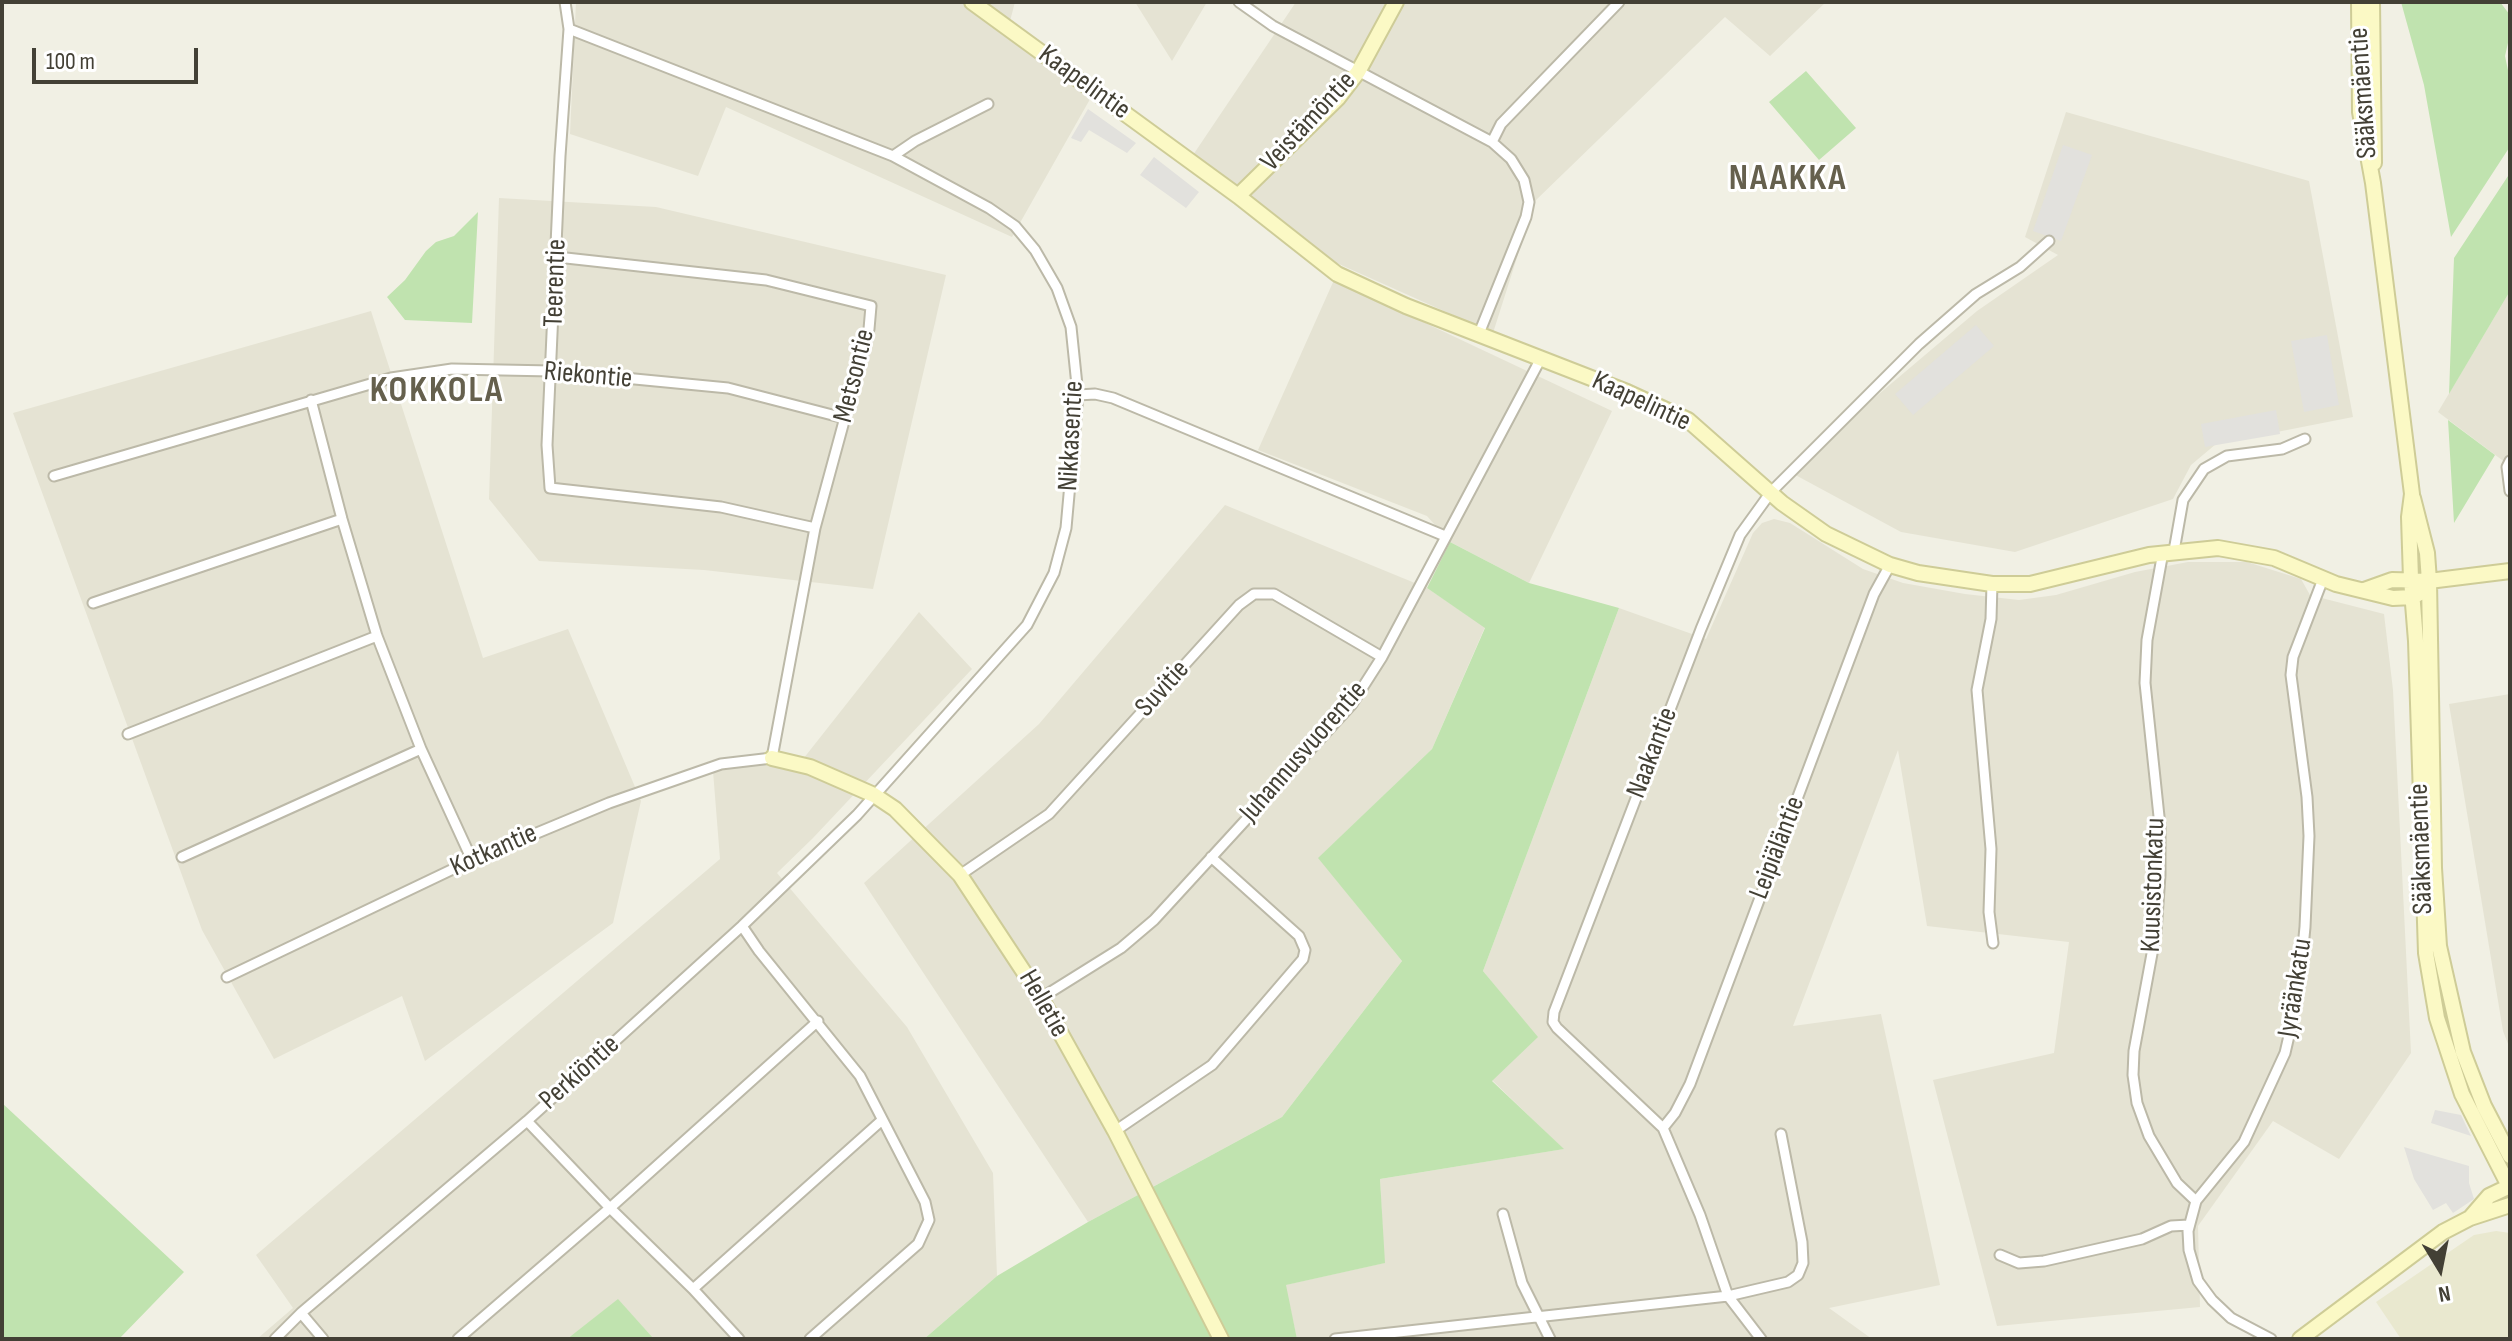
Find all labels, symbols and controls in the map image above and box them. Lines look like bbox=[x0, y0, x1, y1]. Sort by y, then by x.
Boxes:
street label: Sääksmäentie bbox=[2343, 26, 2385, 160]
scale bar bbox=[36, 32, 202, 82]
street label: Kaapelintie bbox=[1032, 39, 1136, 127]
text: 100 m bbox=[46, 47, 95, 76]
street label: Veistämöntie bbox=[1254, 65, 1364, 179]
district label: NAAKKA bbox=[1729, 158, 1847, 202]
street label: Teerentie bbox=[538, 238, 574, 328]
street label: Metsontie bbox=[827, 326, 883, 426]
street label: Riekontie bbox=[542, 355, 634, 397]
street label: Kaapelintie bbox=[1586, 365, 1696, 439]
district label: KOKKOLA bbox=[370, 370, 504, 414]
street label: Nikkasentie bbox=[1052, 380, 1092, 492]
street label: Suvitie bbox=[1129, 654, 1197, 724]
street label: Juhannusvuorentie bbox=[1234, 675, 1374, 829]
street label: Naakantie bbox=[1620, 703, 1686, 803]
street label: Sääksmäentie bbox=[2403, 783, 2441, 915]
street label: Leipiäläntie bbox=[1743, 792, 1813, 904]
street label: Kotkantie bbox=[446, 817, 542, 885]
street label: Kuusistonkatu bbox=[2135, 817, 2173, 953]
street label: Jyräänkatu bbox=[2272, 936, 2320, 1040]
street label: Helletie bbox=[1010, 964, 1076, 1044]
street label: Perkiöntie bbox=[533, 1028, 627, 1118]
north arrow bbox=[2400, 1229, 2480, 1309]
text: N bbox=[2436, 1279, 2452, 1307]

